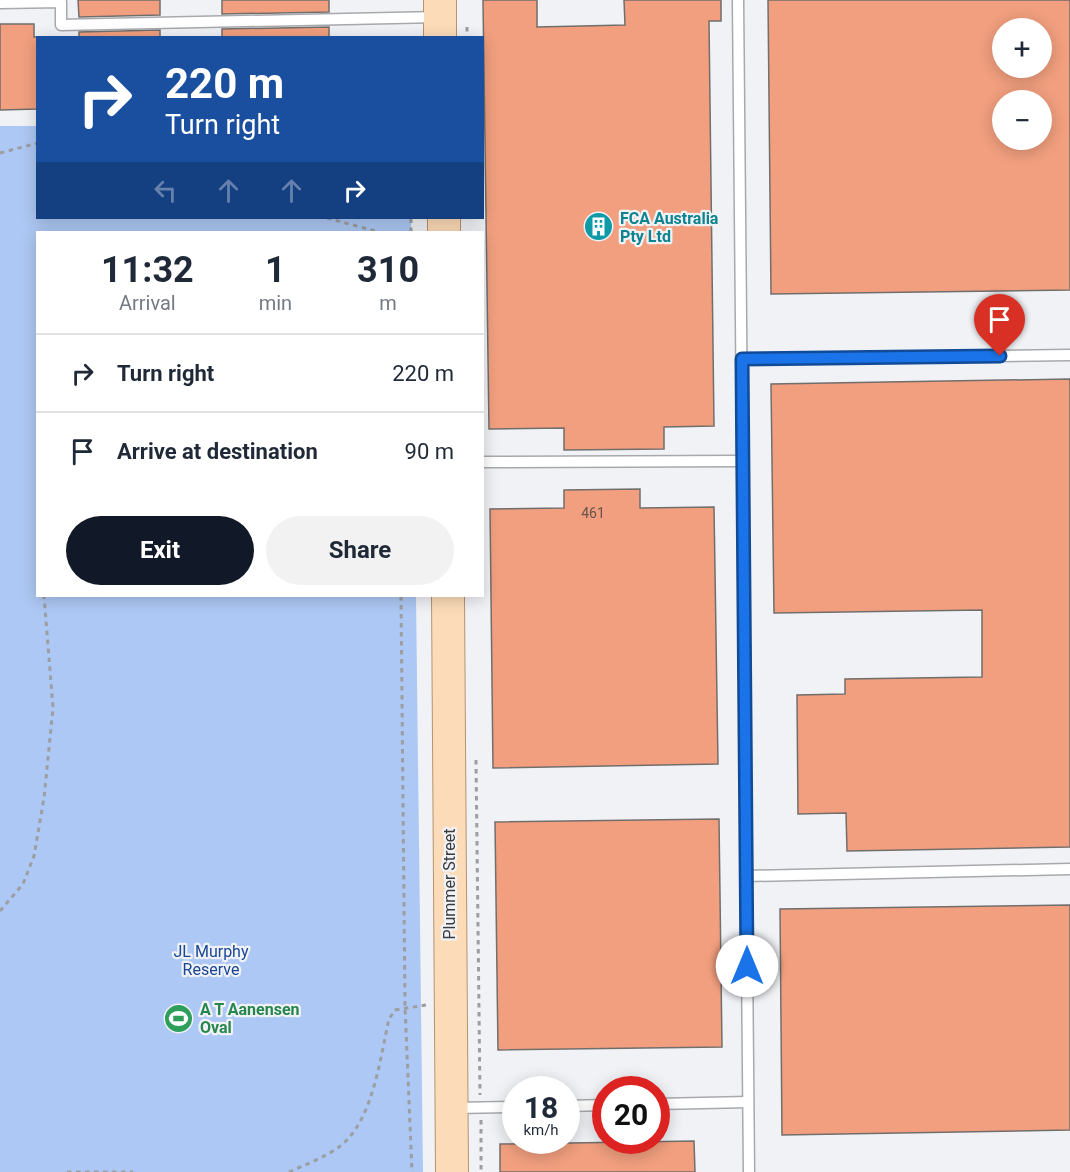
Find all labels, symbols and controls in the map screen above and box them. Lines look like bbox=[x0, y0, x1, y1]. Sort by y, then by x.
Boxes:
map controls bbox=[992, 18, 1052, 150]
button: + bbox=[992, 18, 1052, 78]
text: 220 m bbox=[165, 59, 284, 108]
icon: right bbox=[66, 60, 144, 138]
button: − bbox=[992, 90, 1052, 150]
text: Turn right bbox=[165, 109, 280, 141]
icon: left bbox=[149, 174, 182, 207]
icon: ahead bbox=[212, 174, 245, 207]
icon: ahead bbox=[275, 174, 308, 207]
icon: right bbox=[338, 174, 371, 207]
place label: FCA Australia Pty Ltd bbox=[620, 209, 719, 246]
building icon: FCA Australia Pty Ltd bbox=[583, 211, 615, 243]
text: 11:32 bbox=[101, 249, 194, 291]
text: 1 bbox=[265, 249, 286, 291]
text: 310 bbox=[357, 249, 419, 291]
text: Arrival bbox=[119, 291, 176, 315]
text: min bbox=[259, 291, 292, 315]
text: m bbox=[379, 291, 397, 315]
pin bbox=[974, 294, 1025, 356]
icon: arrive bbox=[983, 303, 1016, 336]
icon: right bbox=[66, 357, 99, 390]
text: Turn right bbox=[117, 361, 214, 386]
text: 220 m bbox=[392, 361, 454, 386]
icon: arrive bbox=[66, 435, 99, 468]
text: Arrive at destination bbox=[117, 439, 318, 464]
text: 90 m bbox=[405, 439, 454, 464]
house number: 461 bbox=[581, 505, 605, 521]
button: Exit bbox=[66, 516, 254, 585]
button: Share bbox=[266, 516, 454, 585]
street label: Plummer Street bbox=[440, 829, 459, 939]
position arrow bbox=[715, 934, 779, 998]
park label: JL Murphy Reserve bbox=[174, 942, 249, 979]
place label: A T Aanensen Oval bbox=[200, 1000, 300, 1037]
sports icon: A T Aanensen Oval bbox=[163, 1002, 195, 1034]
speed limit sign: 20 bbox=[592, 1076, 670, 1154]
text: 18 bbox=[524, 1090, 558, 1125]
text: km/h bbox=[523, 1121, 559, 1139]

